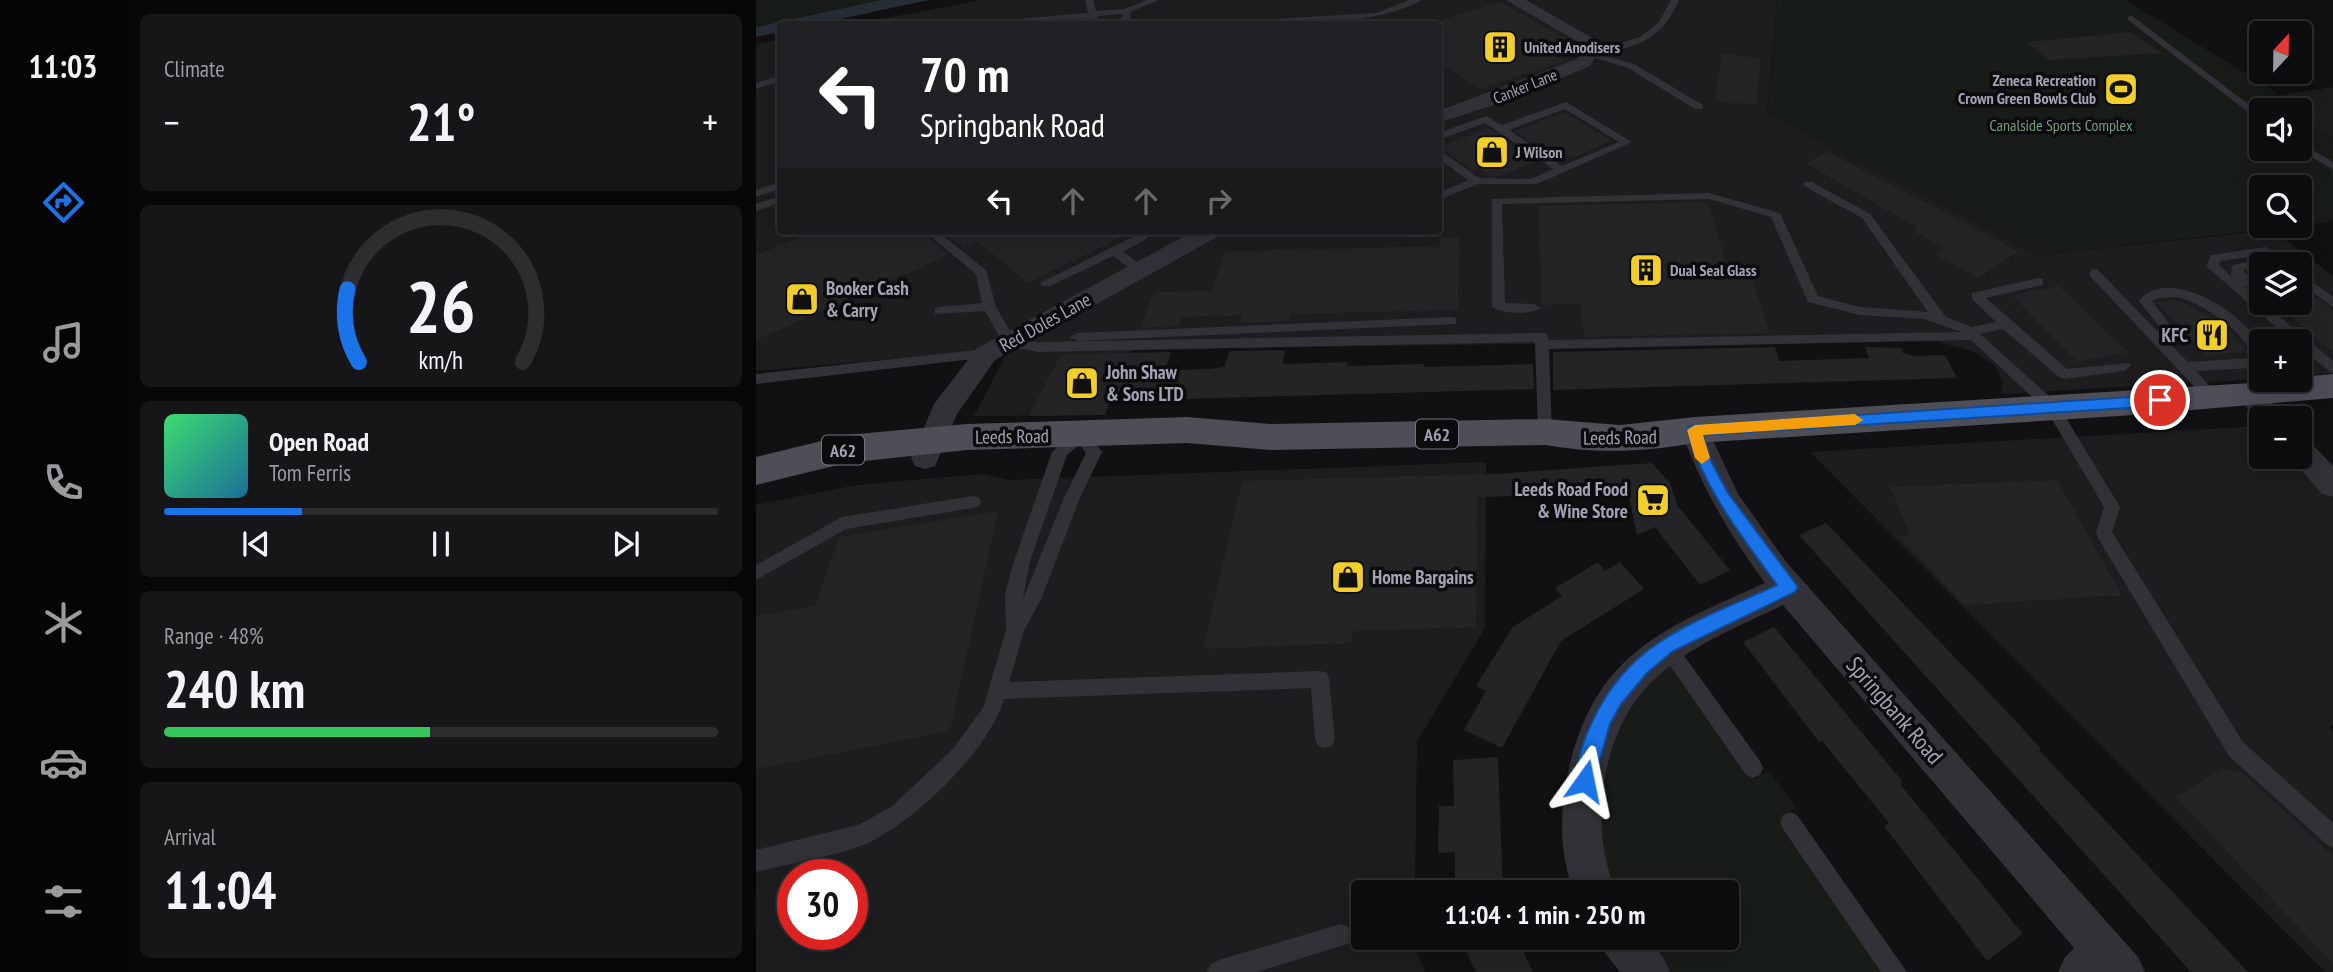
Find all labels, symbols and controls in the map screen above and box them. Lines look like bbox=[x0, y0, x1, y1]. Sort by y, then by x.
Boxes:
north arrow bbox=[2249, 21, 2312, 84]
map controls bbox=[2249, 21, 2312, 469]
building icon: United Anodisers bbox=[1481, 28, 1519, 66]
place label: United Anodisers bbox=[1524, 37, 1621, 57]
text: 70 m bbox=[920, 42, 1009, 106]
text: 11:03 bbox=[28, 45, 98, 87]
icon: left bbox=[805, 49, 896, 140]
text: Climate bbox=[164, 54, 225, 83]
street label: Canker Lane bbox=[1490, 64, 1560, 108]
place label: Zeneca Recreation Crown Green Bowls Club bbox=[1958, 70, 2096, 108]
sports icon: Zeneca Recreation Crown Green Bowls Club bbox=[2102, 70, 2140, 108]
text: 21° bbox=[407, 88, 475, 155]
text: − bbox=[164, 97, 180, 146]
text: + bbox=[702, 97, 718, 146]
button: sound bbox=[2249, 98, 2312, 161]
text: Springbank Road bbox=[920, 104, 1105, 146]
park label: Canalside Sports Complex bbox=[1990, 115, 2133, 135]
shop icon: J Wilson bbox=[1473, 133, 1511, 171]
place label: J Wilson bbox=[1515, 142, 1562, 162]
button: search bbox=[2249, 175, 2312, 238]
icon: directions bbox=[39, 178, 88, 227]
icon: left bbox=[981, 182, 1019, 220]
icon: ahead bbox=[1054, 182, 1092, 220]
icon: ahead bbox=[1127, 182, 1165, 220]
icon: right bbox=[1200, 182, 1238, 220]
building icon: Dual Seal Glass bbox=[1627, 251, 1665, 289]
button: layers bbox=[2249, 252, 2312, 315]
text: 26 bbox=[406, 258, 476, 352]
place label: Dual Seal Glass bbox=[1670, 260, 1757, 280]
place label: Booker Cash & Carry bbox=[826, 276, 909, 322]
shop icon: Booker Cash & Carry bbox=[783, 280, 821, 318]
street label: Red Doles Lane bbox=[995, 287, 1095, 357]
restaurant icon: KFC bbox=[2193, 316, 2231, 354]
icon: music bbox=[39, 318, 88, 367]
place label: KFC bbox=[2161, 323, 2188, 347]
button: + bbox=[2249, 329, 2312, 392]
text: km/h bbox=[419, 343, 463, 375]
place label: John Shaw & Sons LTD bbox=[1105, 360, 1184, 406]
shop icon: John Shaw & Sons LTD bbox=[1063, 364, 1101, 402]
pin bbox=[2130, 370, 2190, 430]
icon: arrive bbox=[2141, 381, 2179, 419]
button: − bbox=[2249, 406, 2312, 469]
road number: A62 bbox=[1416, 420, 1458, 448]
street label: Leeds Road bbox=[975, 423, 1049, 449]
street label: Leeds Road bbox=[1583, 424, 1657, 450]
text: Open Road bbox=[269, 425, 369, 458]
road number: A62 bbox=[822, 436, 864, 464]
icon: phone bbox=[39, 458, 88, 507]
text: Tom Ferris bbox=[269, 458, 351, 487]
place label: Leeds Road Food & Wine Store bbox=[1514, 477, 1628, 523]
supermarket icon: Leeds Road Food & Wine Store bbox=[1634, 481, 1672, 519]
icon: previous bbox=[237, 525, 275, 563]
icon: pause bbox=[422, 525, 460, 563]
icon: next bbox=[607, 525, 645, 563]
shop icon: Home Bargains bbox=[1329, 558, 1367, 596]
place label: Home Bargains bbox=[1372, 565, 1474, 589]
icon: climate bbox=[39, 598, 88, 647]
text: Range · 48% bbox=[164, 621, 264, 650]
street label: Springbank Road bbox=[1840, 650, 1950, 770]
text: 240 km bbox=[164, 655, 305, 722]
icon: car bbox=[39, 738, 88, 787]
position arrow bbox=[1548, 744, 1622, 818]
text: Arrival bbox=[164, 822, 216, 851]
text: 11:04 bbox=[164, 856, 276, 923]
speed limit sign: 30 bbox=[777, 859, 868, 950]
icon: filters bbox=[39, 877, 88, 926]
text: 11:04 · 1 min · 250 m bbox=[1445, 898, 1645, 931]

